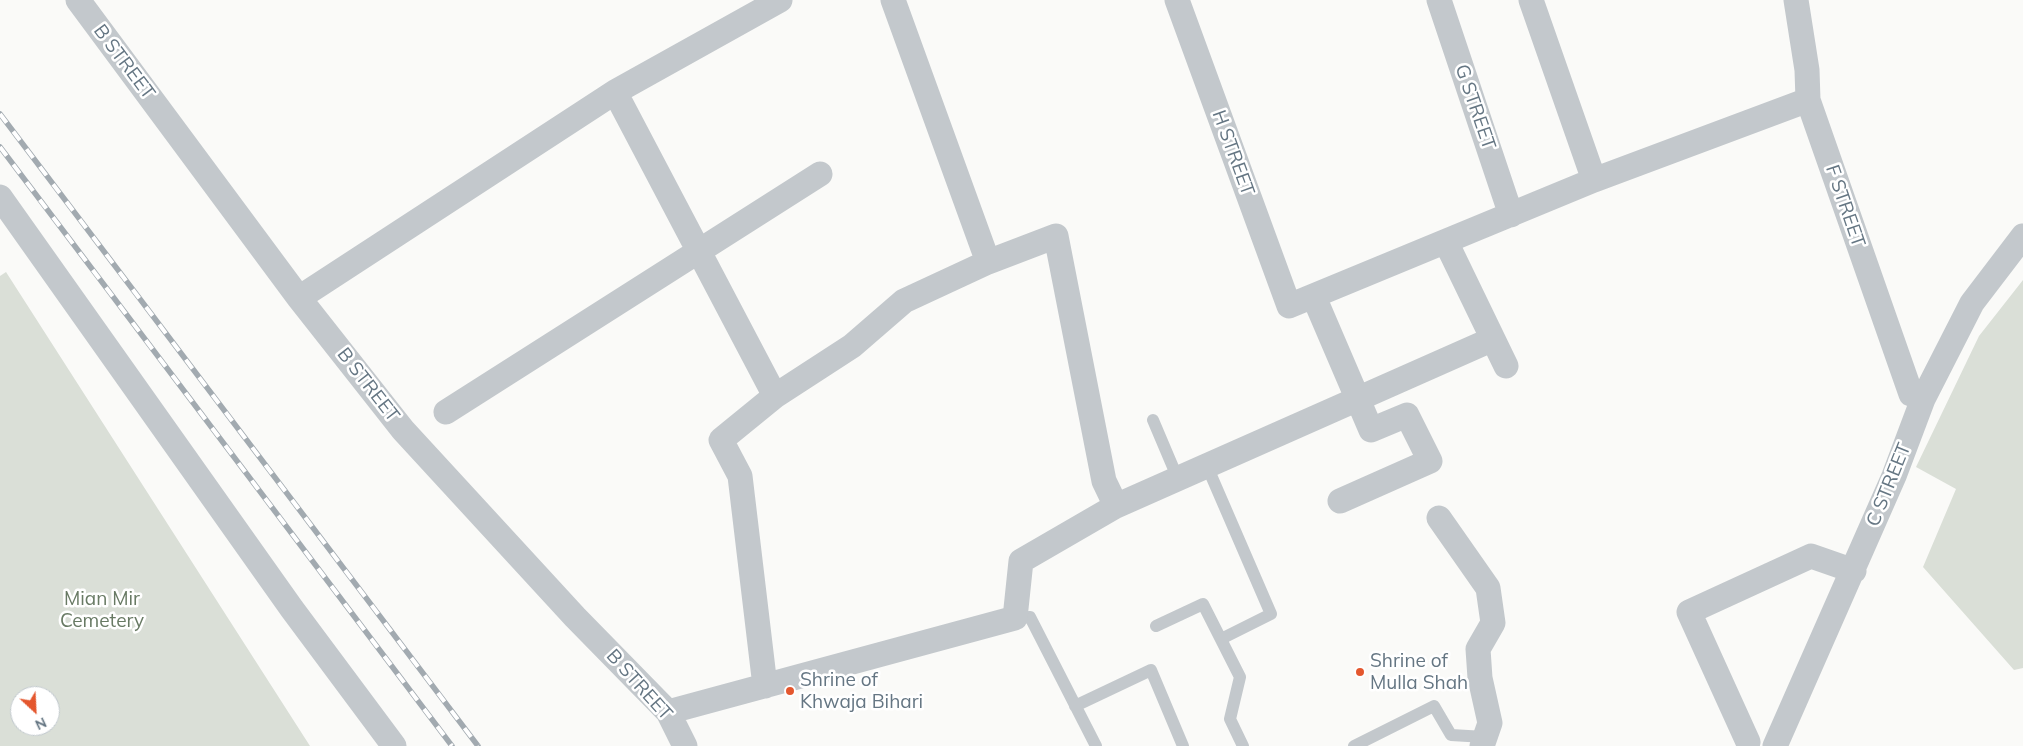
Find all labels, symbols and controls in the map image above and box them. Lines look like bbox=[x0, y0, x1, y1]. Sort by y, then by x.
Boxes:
street label: B STREET bbox=[89, 20, 159, 104]
street label: G STREET bbox=[1450, 61, 1500, 153]
street label: H STREET bbox=[1207, 107, 1259, 199]
street label: F STREET bbox=[1820, 162, 1870, 250]
street label: B STREET bbox=[332, 343, 404, 427]
street label: C STREET bbox=[1862, 440, 1916, 530]
park label: Mian Mir Cemetery bbox=[60, 588, 144, 632]
street label: B STREET bbox=[601, 645, 677, 725]
place label: Shrine of Mulla Shah bbox=[1370, 650, 1468, 694]
marker: Shrine of Mulla Shah bbox=[1354, 666, 1366, 678]
place label: Shrine of Khwaja Bihari bbox=[800, 669, 923, 713]
marker: Shrine of Khwaja Bihari bbox=[784, 685, 796, 697]
north arrow bbox=[10, 686, 60, 736]
text: N bbox=[32, 713, 50, 734]

